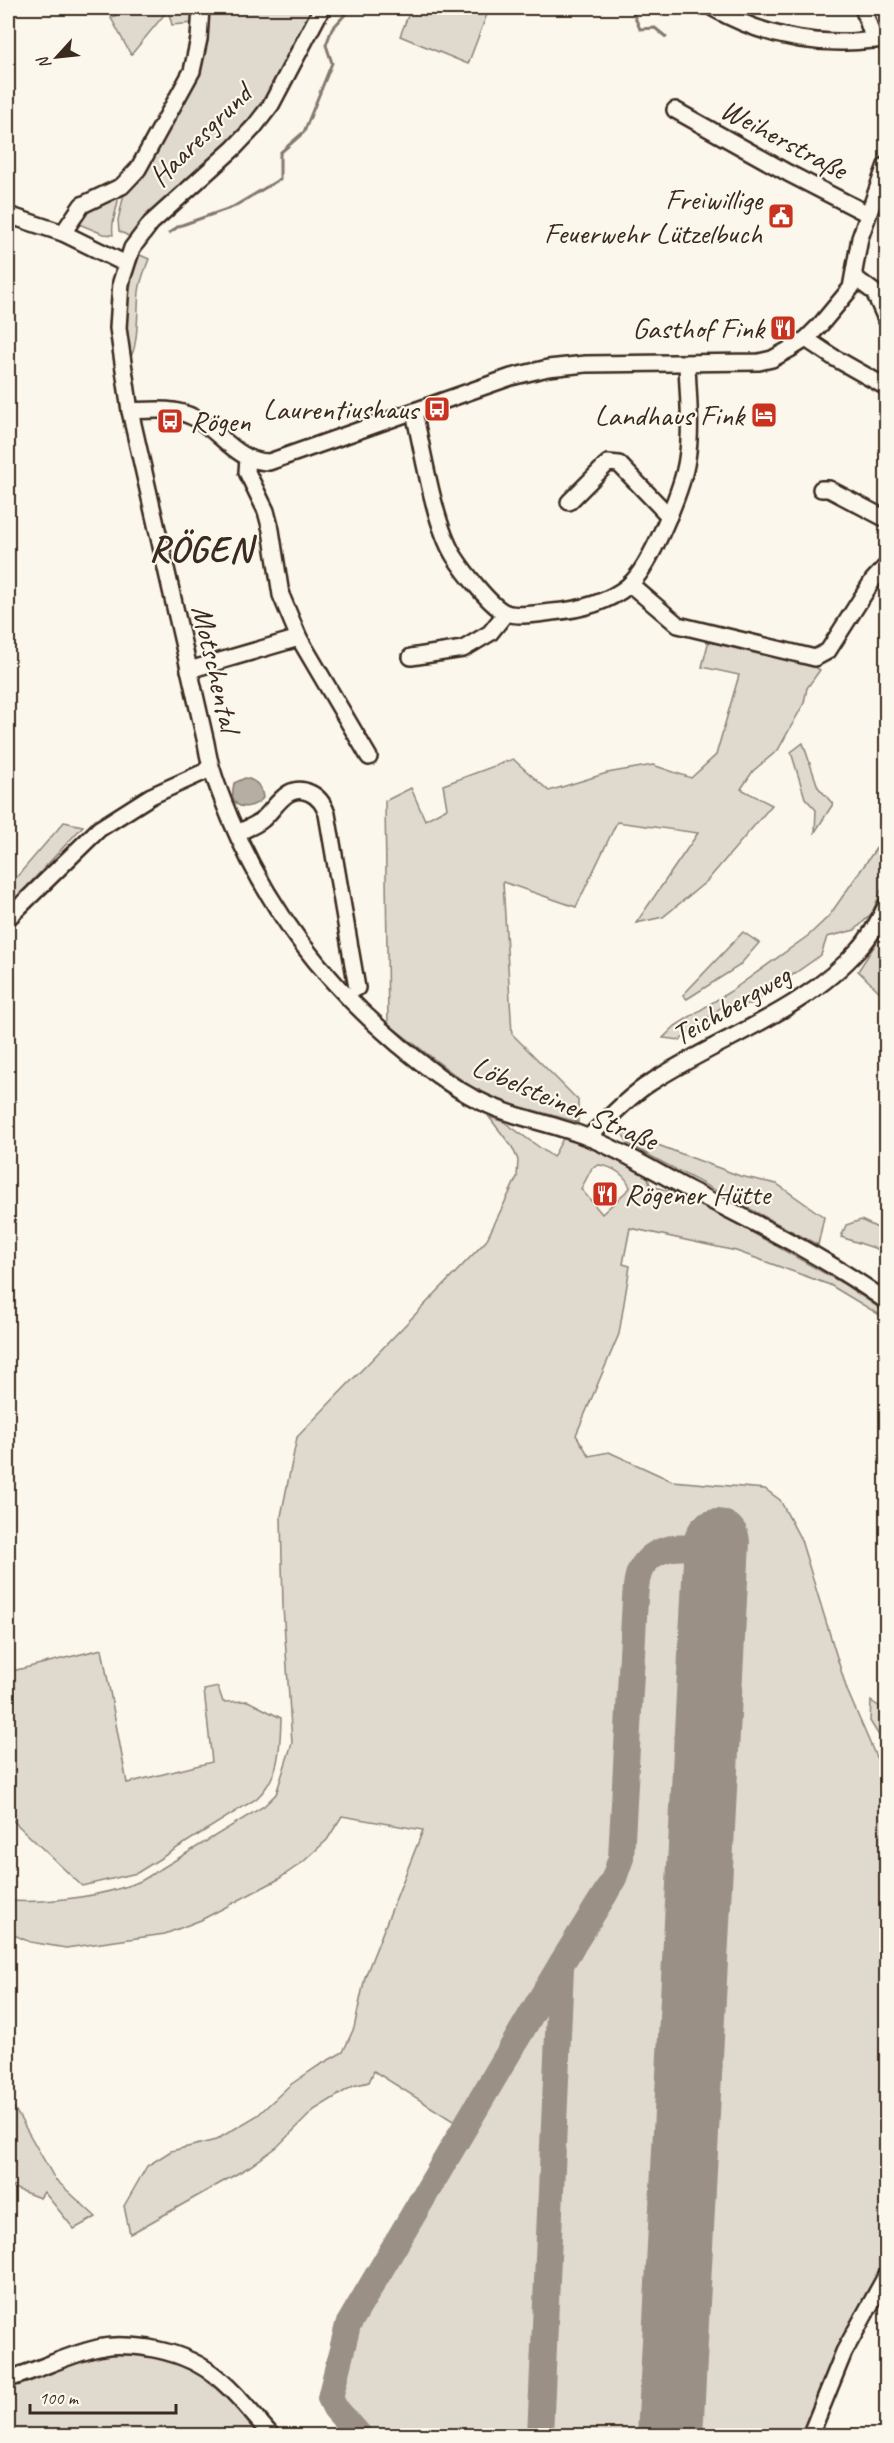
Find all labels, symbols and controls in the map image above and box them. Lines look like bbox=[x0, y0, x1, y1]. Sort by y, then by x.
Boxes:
north arrow bbox=[27, 27, 87, 87]
text: N bbox=[32, 52, 56, 72]
street label: Haaresgrund bbox=[140, 72, 263, 195]
street label: Weiherstraße bbox=[714, 90, 856, 189]
place label: Freiwillige Feuerwehr Lützelbuch bbox=[544, 180, 764, 252]
public building icon: Freiwillige Feuerwehr Lützelbuch bbox=[766, 201, 796, 231]
place label: Gasthof Fink bbox=[632, 309, 766, 347]
restaurant icon: Gasthof Fink bbox=[768, 313, 798, 343]
place label: Laurentiushaus bbox=[263, 390, 421, 428]
bus stop icon: Laurentiushaus bbox=[422, 394, 452, 424]
place label: Landhaus Fink bbox=[595, 396, 746, 434]
hotel icon: Landhaus Fink bbox=[749, 400, 779, 430]
place label: Rögen bbox=[190, 402, 251, 440]
bus stop icon: Rögen bbox=[155, 406, 185, 436]
district label: RÖGEN bbox=[149, 526, 257, 572]
street label: Motschental bbox=[183, 601, 250, 739]
street label: Teichbergweg bbox=[665, 955, 798, 1054]
street label: Löbelsteiner Straße bbox=[467, 1047, 665, 1160]
place label: Rögener Hütte bbox=[624, 1175, 772, 1213]
restaurant icon: Rögener Hütte bbox=[590, 1179, 620, 1209]
scale bar bbox=[30, 2377, 176, 2415]
text: 100 m bbox=[39, 2387, 80, 2409]

